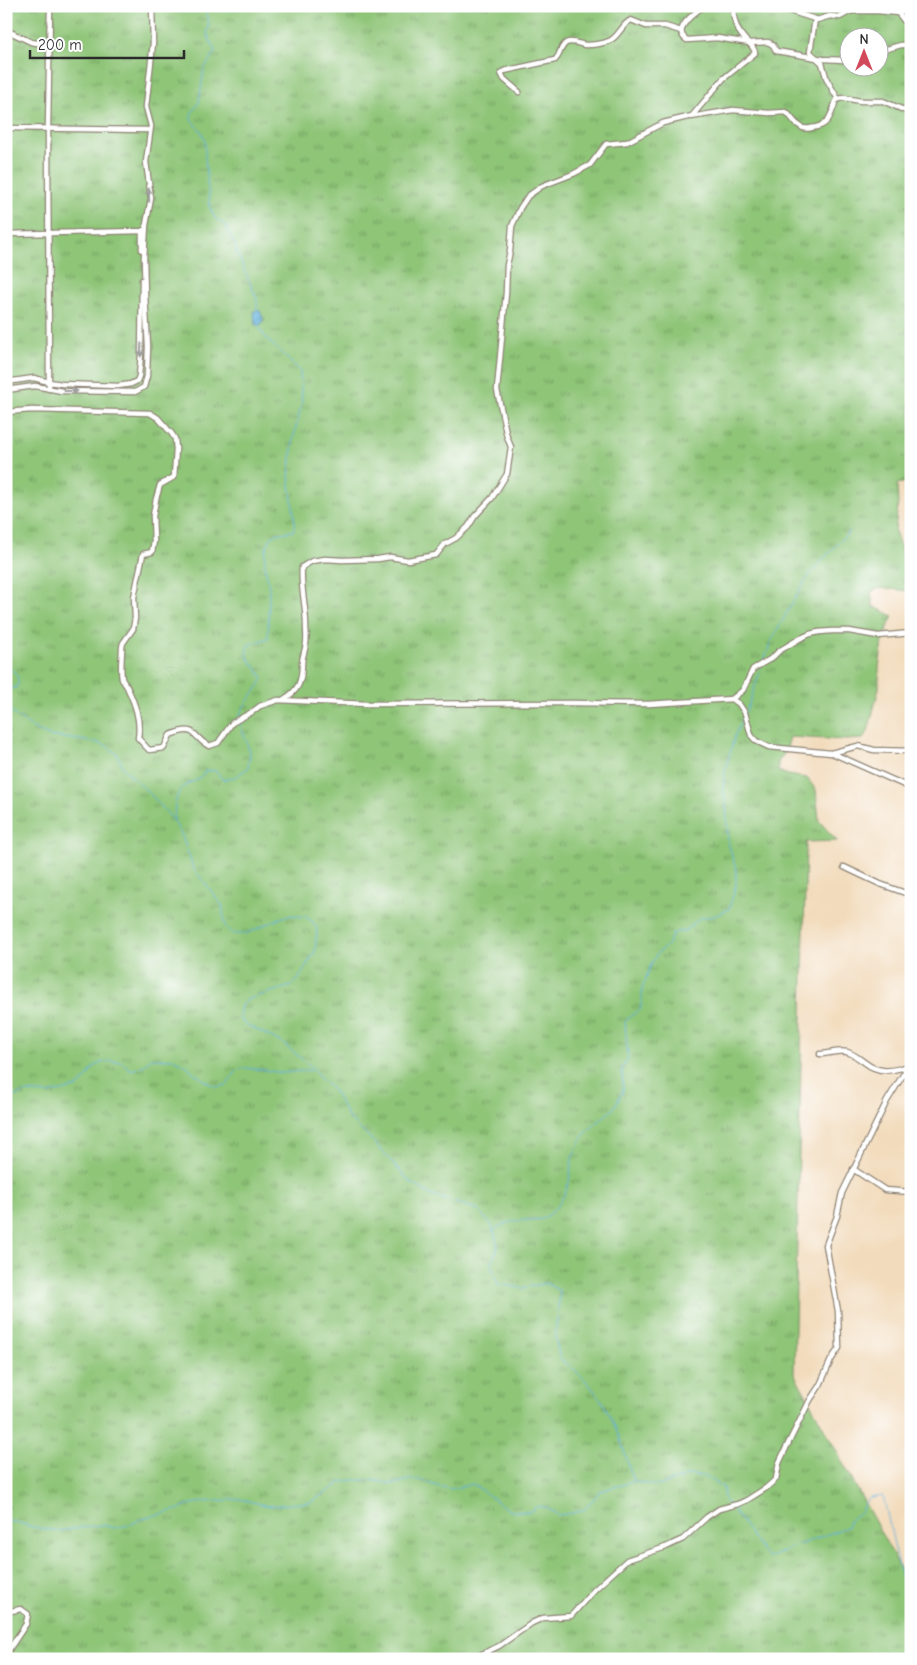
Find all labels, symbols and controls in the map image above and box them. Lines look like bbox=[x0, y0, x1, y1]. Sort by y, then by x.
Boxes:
scale bar bbox=[30, 28, 184, 60]
north arrow bbox=[840, 28, 890, 78]
text: N bbox=[859, 31, 869, 48]
text: 200 m bbox=[38, 36, 82, 54]
one-way arrow bbox=[145, 186, 153, 202]
one-way arrow bbox=[137, 342, 145, 358]
one-way arrow bbox=[64, 387, 80, 395]

